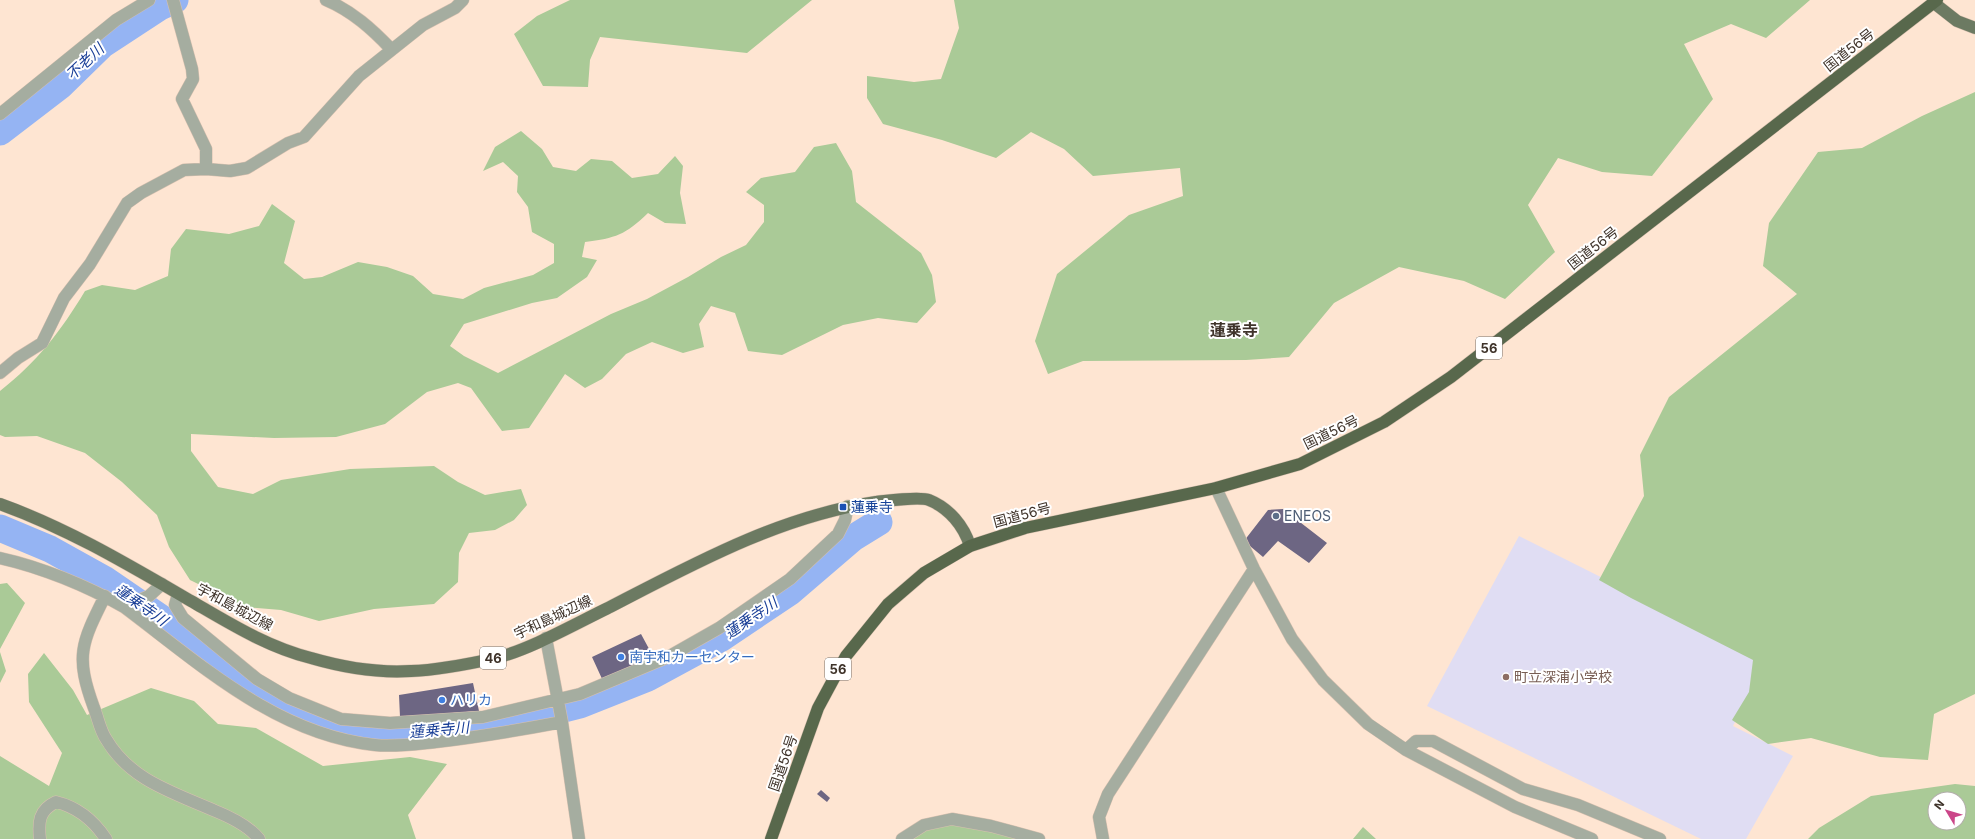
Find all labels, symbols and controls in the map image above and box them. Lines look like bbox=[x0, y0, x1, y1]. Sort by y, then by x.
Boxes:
street label: 国道56号 bbox=[1820, 25, 1877, 75]
water label: 不老川 bbox=[62, 38, 109, 84]
street label: 国道56号 bbox=[1564, 223, 1621, 273]
district label: 蓮乗寺 bbox=[1210, 320, 1258, 340]
road number: 56 bbox=[1476, 337, 1502, 359]
street label: 国道56号 bbox=[1300, 411, 1361, 452]
place label: 蓮乗寺 bbox=[851, 498, 893, 515]
street label: 国道56号 bbox=[991, 499, 1053, 530]
marker: 蓮乗寺 bbox=[838, 502, 848, 512]
place label: ENEOS bbox=[1284, 507, 1331, 524]
marker: ENEOS bbox=[1271, 511, 1281, 521]
street label: 宇和島城辺線 bbox=[194, 579, 276, 634]
water label: 蓮乗寺川 bbox=[111, 580, 173, 631]
street label: 宇和島城辺線 bbox=[511, 591, 594, 642]
water label: 蓮乗寺川 bbox=[721, 592, 783, 642]
road number: 46 bbox=[480, 647, 506, 669]
place label: 南宇和カーセンター bbox=[629, 648, 755, 665]
marker: 南宇和カーセンター bbox=[616, 652, 626, 662]
road number: 56 bbox=[825, 658, 851, 680]
place label: 町立深浦小学校 bbox=[1514, 668, 1612, 685]
marker: 町立深浦小学校 bbox=[1501, 672, 1511, 682]
place label: ハリカ bbox=[450, 691, 492, 708]
marker: ハリカ bbox=[437, 695, 447, 705]
water label: 蓮乗寺川 bbox=[408, 717, 472, 742]
street label: 国道56号 bbox=[765, 732, 800, 794]
north arrow bbox=[1927, 791, 1967, 831]
text: N bbox=[1931, 797, 1947, 812]

